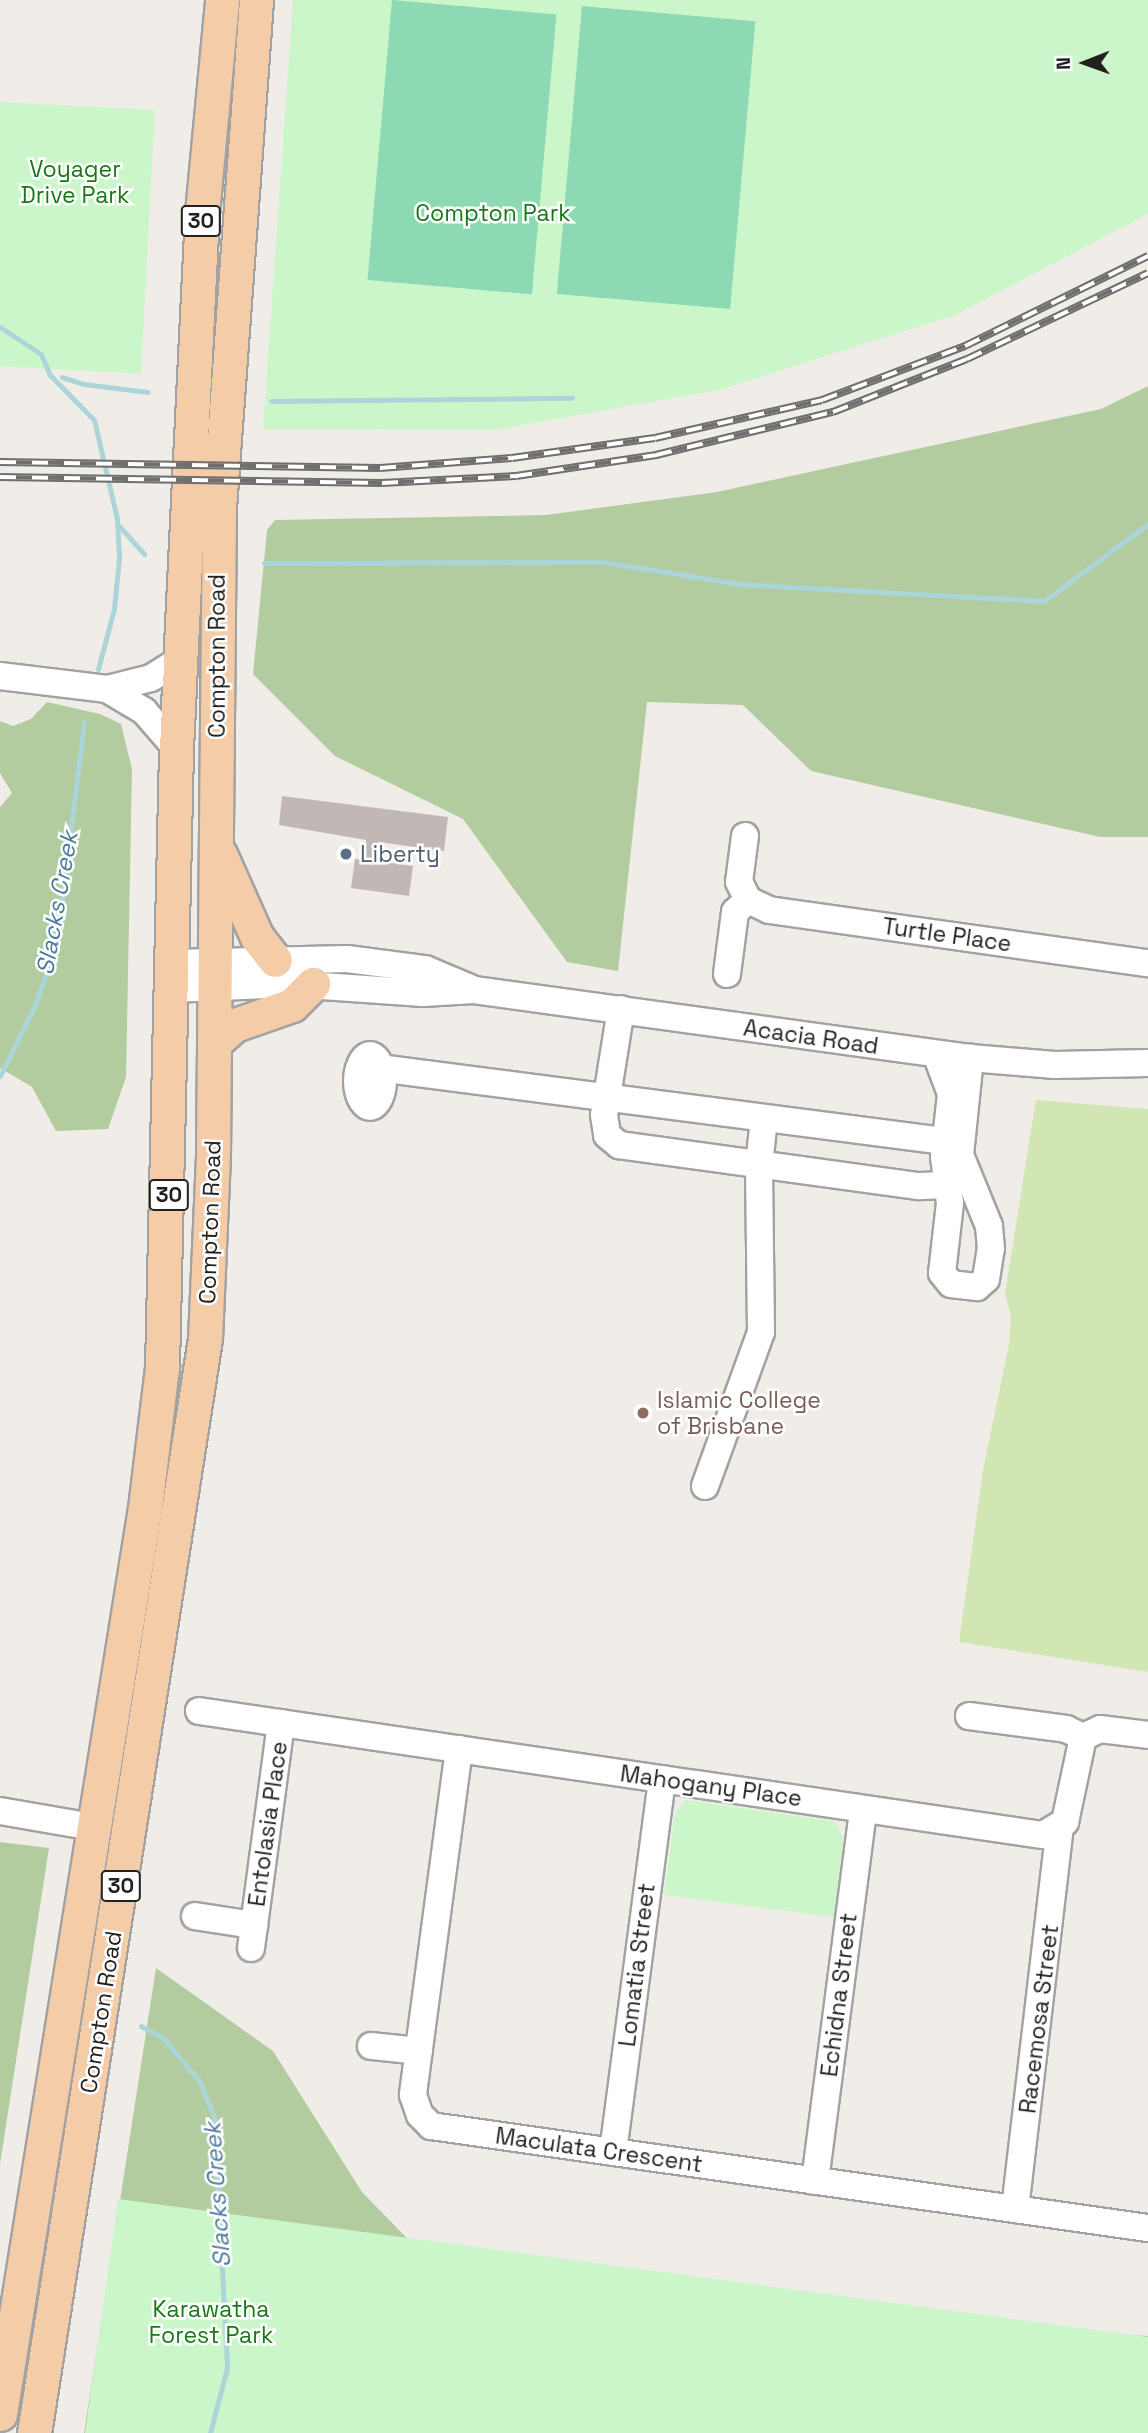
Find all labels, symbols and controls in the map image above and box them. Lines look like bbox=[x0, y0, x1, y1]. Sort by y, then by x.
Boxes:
north arrow bbox=[1050, 28, 1120, 98]
text: N bbox=[1051, 57, 1076, 70]
park label: Voyager Drive Park bbox=[21, 155, 129, 209]
park label: Compton Park bbox=[415, 199, 571, 227]
road number: 30 bbox=[180, 204, 222, 238]
street label: Compton Road bbox=[203, 574, 231, 738]
water label: Slacks Creek bbox=[30, 829, 84, 977]
place label: Liberty bbox=[360, 840, 440, 868]
marker: Liberty bbox=[338, 846, 354, 862]
street label: Turtle Place bbox=[881, 912, 1013, 958]
street label: Acacia Road bbox=[742, 1014, 880, 1060]
street label: Compton Road bbox=[193, 1140, 227, 1304]
road number: 30 bbox=[148, 1178, 190, 1212]
place label: Islamic College of Brisbane bbox=[657, 1386, 821, 1440]
marker: Islamic College of Brisbane bbox=[635, 1405, 651, 1421]
street label: Entolasia Place bbox=[243, 1740, 293, 1908]
street label: Mahogany Place bbox=[618, 1760, 804, 1812]
road number: 30 bbox=[100, 1868, 142, 1904]
street label: Lomatia Street bbox=[613, 1882, 661, 2048]
street label: Echidna Street bbox=[815, 1912, 863, 2078]
street label: Racemosa Street bbox=[1014, 1923, 1064, 2115]
street label: Compton Road bbox=[75, 1929, 127, 2095]
water label: Slacks Creek bbox=[198, 2122, 236, 2268]
street label: Maculata Crescent bbox=[494, 2122, 704, 2178]
park label: Karawatha Forest Park bbox=[149, 2295, 273, 2349]

